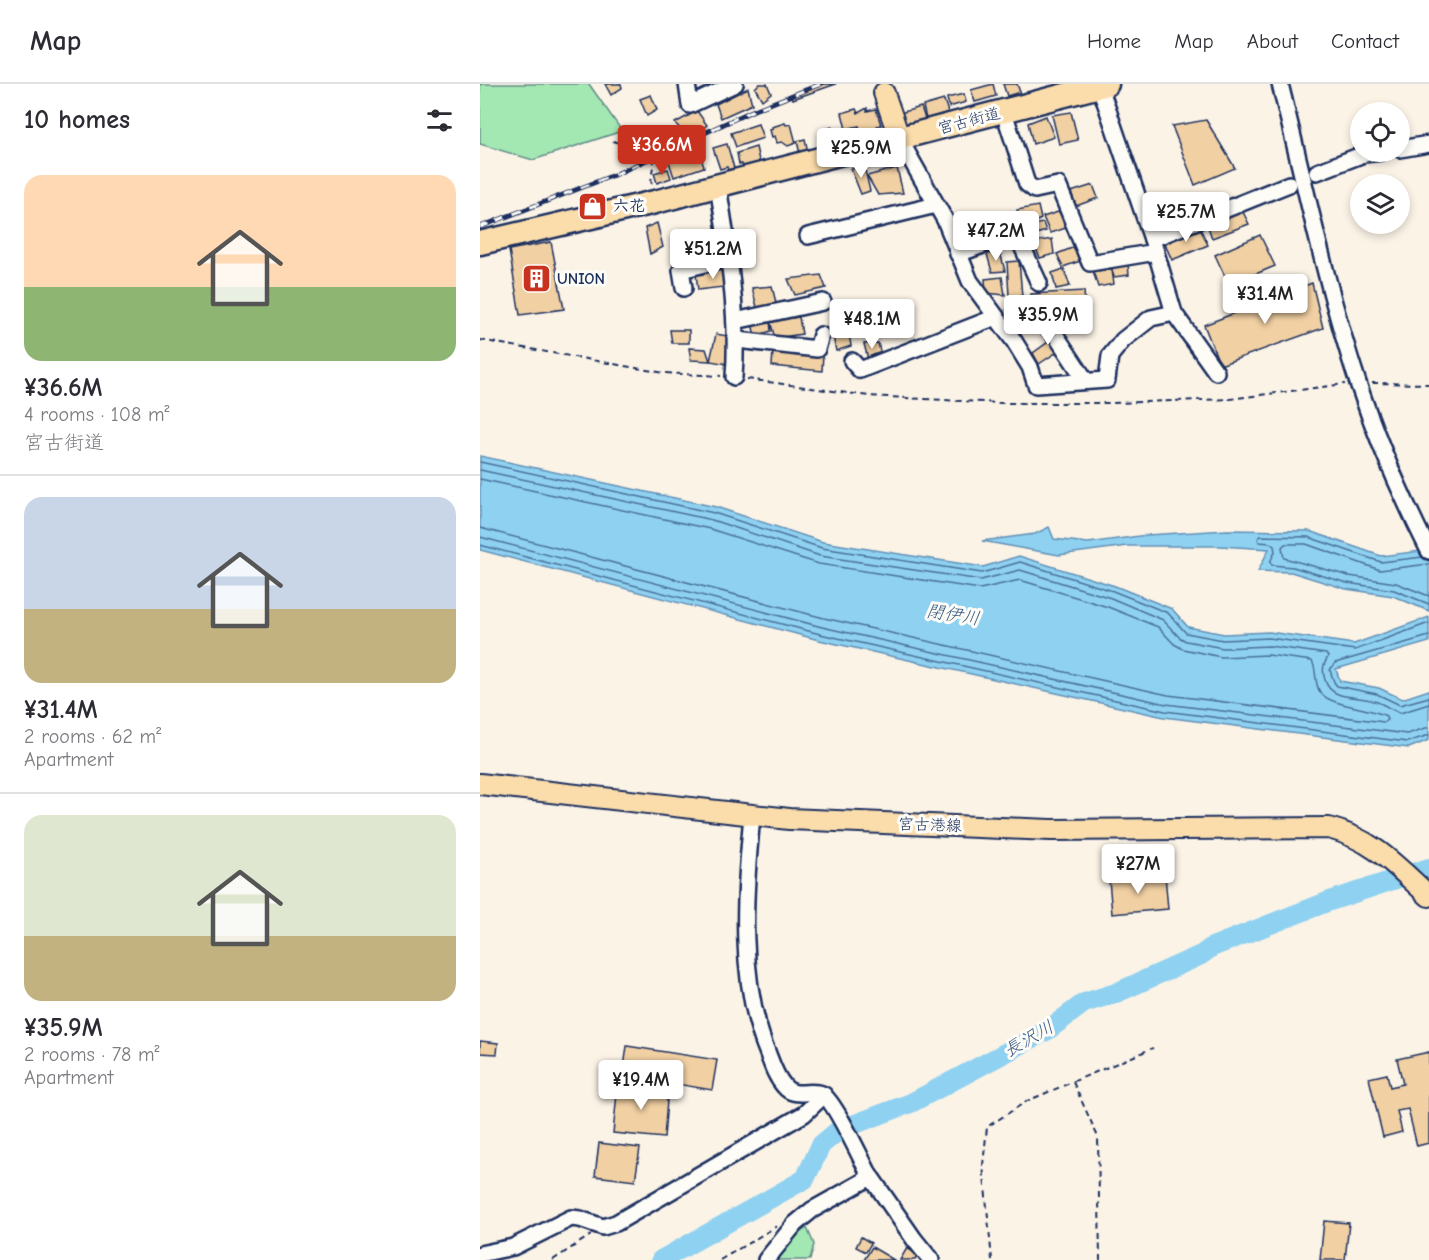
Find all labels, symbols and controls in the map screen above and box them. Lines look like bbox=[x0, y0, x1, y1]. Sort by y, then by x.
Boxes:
text: Map bbox=[30, 25, 81, 57]
text: Home bbox=[1087, 29, 1141, 53]
text: Map bbox=[1174, 29, 1214, 53]
text: About bbox=[1247, 29, 1298, 53]
text: Contact bbox=[1331, 29, 1399, 53]
map controls bbox=[1350, 102, 1410, 234]
button: locate bbox=[1350, 102, 1410, 162]
icon: filters bbox=[423, 104, 456, 137]
street label: 宮古街道 bbox=[936, 104, 1002, 138]
text: 10 homes bbox=[24, 105, 130, 135]
pin: ¥36.6M bbox=[613, 125, 711, 176]
pin: ¥25.9M bbox=[812, 128, 910, 179]
text: ¥36.6M bbox=[632, 133, 692, 156]
text: ¥25.9M bbox=[831, 136, 891, 159]
button: layers bbox=[1350, 174, 1410, 234]
shop icon: 六花 bbox=[576, 190, 608, 222]
pin: ¥25.7M bbox=[1137, 192, 1235, 243]
place label: 六花 bbox=[613, 197, 645, 215]
text: ¥25.7M bbox=[1156, 200, 1216, 223]
pin: ¥47.2M bbox=[947, 211, 1045, 262]
icon: home bbox=[186, 214, 294, 322]
text: ¥47.2M bbox=[967, 219, 1025, 242]
pin: ¥51.2M bbox=[664, 229, 762, 280]
text: ¥51.2M bbox=[684, 237, 742, 260]
building icon: UNION bbox=[520, 263, 552, 295]
place label: UNION bbox=[557, 270, 605, 288]
pin: ¥31.4M bbox=[1216, 274, 1314, 325]
text: ¥31.4M bbox=[1237, 282, 1293, 305]
pin: ¥35.9M bbox=[999, 295, 1097, 346]
pin: ¥48.1M bbox=[823, 299, 921, 350]
text: ¥35.9M bbox=[1018, 303, 1078, 326]
text: ¥48.1M bbox=[843, 307, 901, 330]
text: ¥36.6M bbox=[24, 373, 102, 403]
text: 4 rooms · 108 m² bbox=[24, 403, 169, 426]
text: 宮古街道 bbox=[24, 431, 104, 454]
icon: home bbox=[186, 536, 294, 644]
water label: 閉伊川 bbox=[925, 600, 981, 630]
text: ¥31.4M bbox=[24, 695, 98, 725]
text: 2 rooms · 62 m² bbox=[24, 725, 161, 748]
text: Apartment bbox=[24, 748, 114, 771]
street label: 宮古港線 bbox=[898, 815, 962, 835]
pin: ¥27M bbox=[1102, 844, 1174, 895]
text: ¥27M bbox=[1116, 852, 1160, 875]
icon: home bbox=[186, 854, 294, 962]
text: ¥35.9M bbox=[24, 1013, 103, 1043]
water label: 長沢川 bbox=[1000, 1016, 1058, 1062]
text: 2 rooms · 78 m² bbox=[24, 1043, 160, 1066]
pin: ¥19.4M bbox=[592, 1060, 690, 1111]
text: Apartment bbox=[24, 1066, 114, 1089]
text: ¥19.4M bbox=[612, 1068, 670, 1091]

